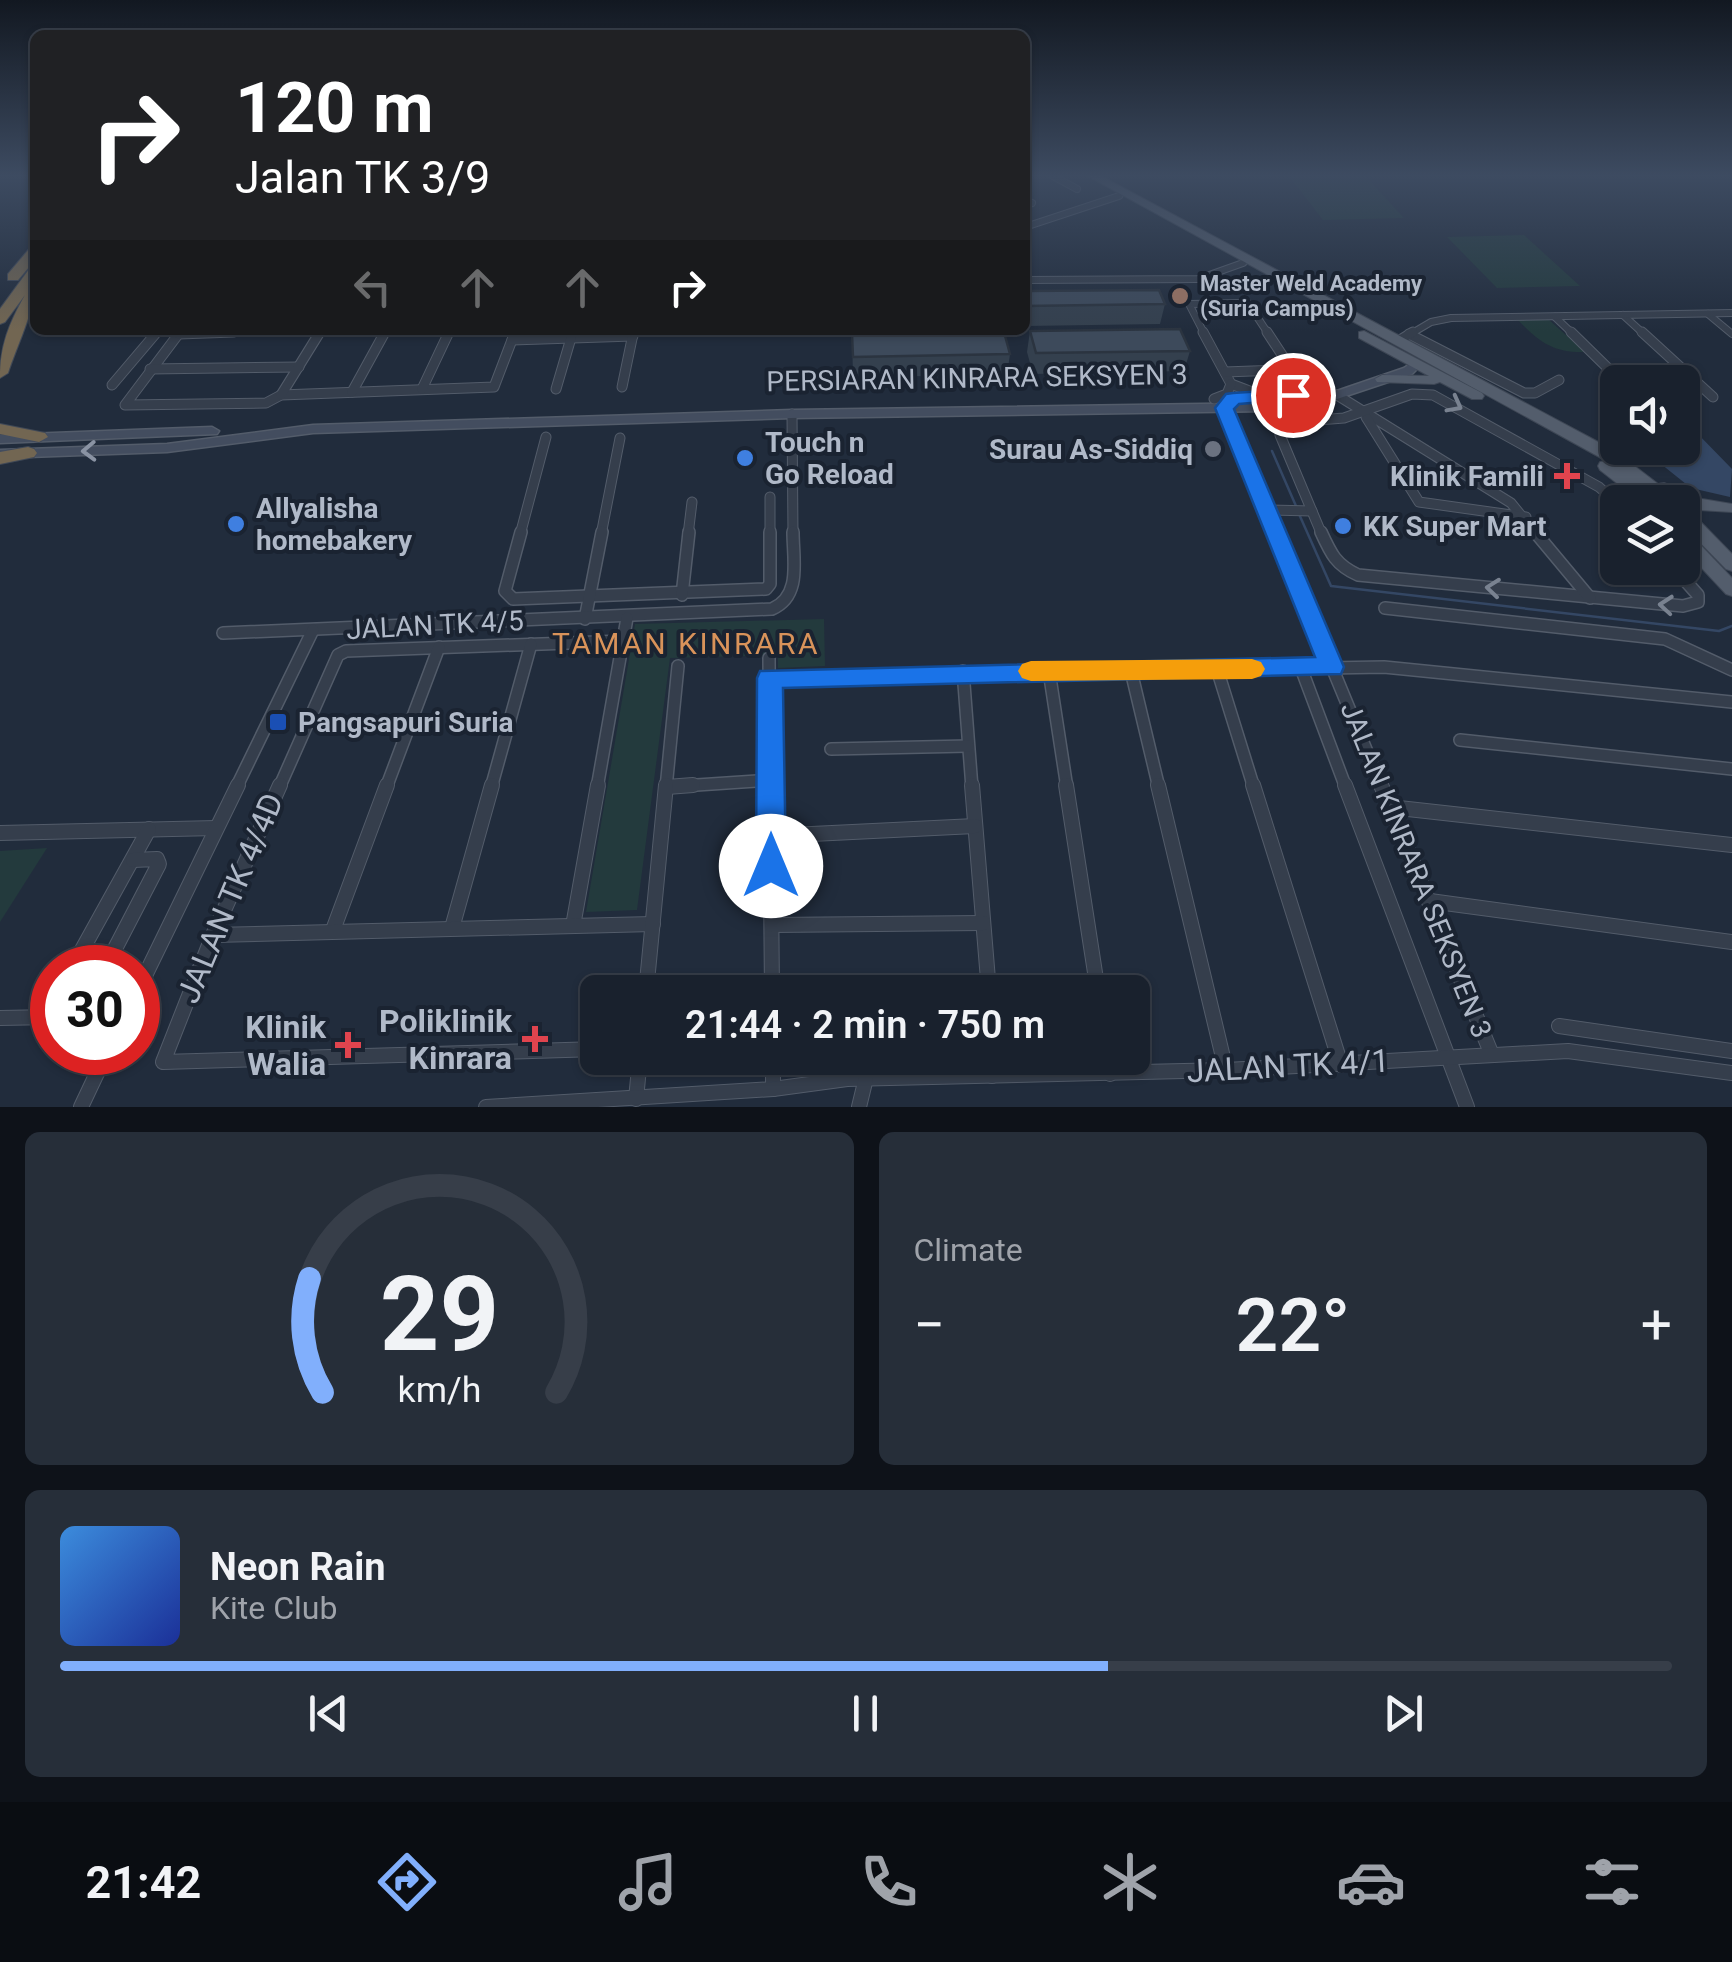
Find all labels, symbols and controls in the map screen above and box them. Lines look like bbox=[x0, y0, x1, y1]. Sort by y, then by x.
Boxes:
text: 120 m bbox=[235, 67, 434, 149]
icon: right bbox=[70, 70, 200, 200]
text: Jalan TK 3/9 bbox=[235, 151, 490, 204]
icon: left bbox=[345, 260, 400, 315]
icon: ahead bbox=[450, 260, 505, 315]
icon: ahead bbox=[555, 260, 610, 315]
icon: right bbox=[660, 260, 715, 315]
place label: Master Weld Academy (Suria Campus) bbox=[1200, 271, 1423, 321]
marker: Master Weld Academy (Suria Campus) bbox=[1169, 285, 1191, 307]
pin bbox=[1251, 353, 1336, 438]
street label: PERSIARAN KINRARA SEKSYEN 3 bbox=[766, 358, 1188, 398]
map controls bbox=[1600, 365, 1700, 585]
button: sound bbox=[1600, 365, 1700, 465]
icon: arrive bbox=[1266, 368, 1321, 423]
one-way arrow bbox=[1444, 392, 1462, 412]
place label: Touch n Go Reload bbox=[765, 426, 894, 491]
place label: Surau As-Siddiq bbox=[989, 433, 1193, 466]
marker: Surau As-Siddiq bbox=[1202, 438, 1224, 460]
one-way arrow bbox=[80, 440, 96, 461]
marker: Touch n Go Reload bbox=[734, 447, 756, 469]
place label: Klinik Famili bbox=[1390, 460, 1544, 493]
marker: Klinik Famili bbox=[1554, 463, 1580, 489]
button: layers bbox=[1600, 485, 1700, 585]
place label: Allyalisha homebakery bbox=[256, 492, 413, 557]
place label: KK Super Mart bbox=[1363, 510, 1546, 543]
marker: Allyalisha homebakery bbox=[225, 513, 247, 535]
marker: KK Super Mart bbox=[1332, 515, 1354, 537]
one-way arrow bbox=[1484, 578, 1500, 599]
one-way arrow bbox=[1658, 594, 1674, 616]
street label: JALAN TK 4/5 bbox=[345, 604, 525, 646]
district label: TAMAN KINRARA bbox=[552, 626, 820, 661]
street label: JALAN KINRARA SEKSYEN 3 bbox=[1333, 697, 1499, 1043]
place label: Pangsapuri Suria bbox=[298, 706, 514, 739]
marker: Pangsapuri Suria bbox=[267, 711, 289, 733]
street label: JALAN TK 4/4D bbox=[169, 787, 291, 1009]
position arrow bbox=[719, 814, 823, 918]
speed limit sign: 30 bbox=[30, 945, 160, 1075]
place label: Poliklinik Kinrara bbox=[379, 1002, 513, 1077]
text: 21:44 · 2 min · 750 m bbox=[685, 1003, 1045, 1047]
place label: Klinik Walia bbox=[245, 1008, 327, 1083]
marker: Poliklinik Kinrara bbox=[522, 1026, 548, 1052]
marker: Klinik Walia bbox=[335, 1032, 361, 1058]
street label: JALAN TK 4/1 bbox=[1186, 1042, 1390, 1090]
text: Climate bbox=[914, 1231, 1023, 1269]
text: 29 bbox=[380, 1254, 499, 1375]
text: 22° bbox=[1236, 1281, 1350, 1369]
text: − bbox=[914, 1293, 945, 1357]
text: + bbox=[1641, 1293, 1672, 1357]
text: km/h bbox=[397, 1369, 481, 1411]
text: Neon Rain bbox=[210, 1545, 386, 1589]
text: Kite Club bbox=[210, 1589, 337, 1627]
icon: previous bbox=[301, 1686, 356, 1741]
icon: pause bbox=[838, 1686, 893, 1741]
icon: next bbox=[1376, 1686, 1431, 1741]
icon: directions bbox=[372, 1847, 442, 1917]
icon: music bbox=[613, 1847, 683, 1917]
icon: phone bbox=[854, 1847, 924, 1917]
icon: climate bbox=[1095, 1847, 1165, 1917]
icon: car bbox=[1336, 1847, 1406, 1917]
icon: filters bbox=[1577, 1847, 1647, 1917]
text: 21:42 bbox=[85, 1856, 201, 1909]

